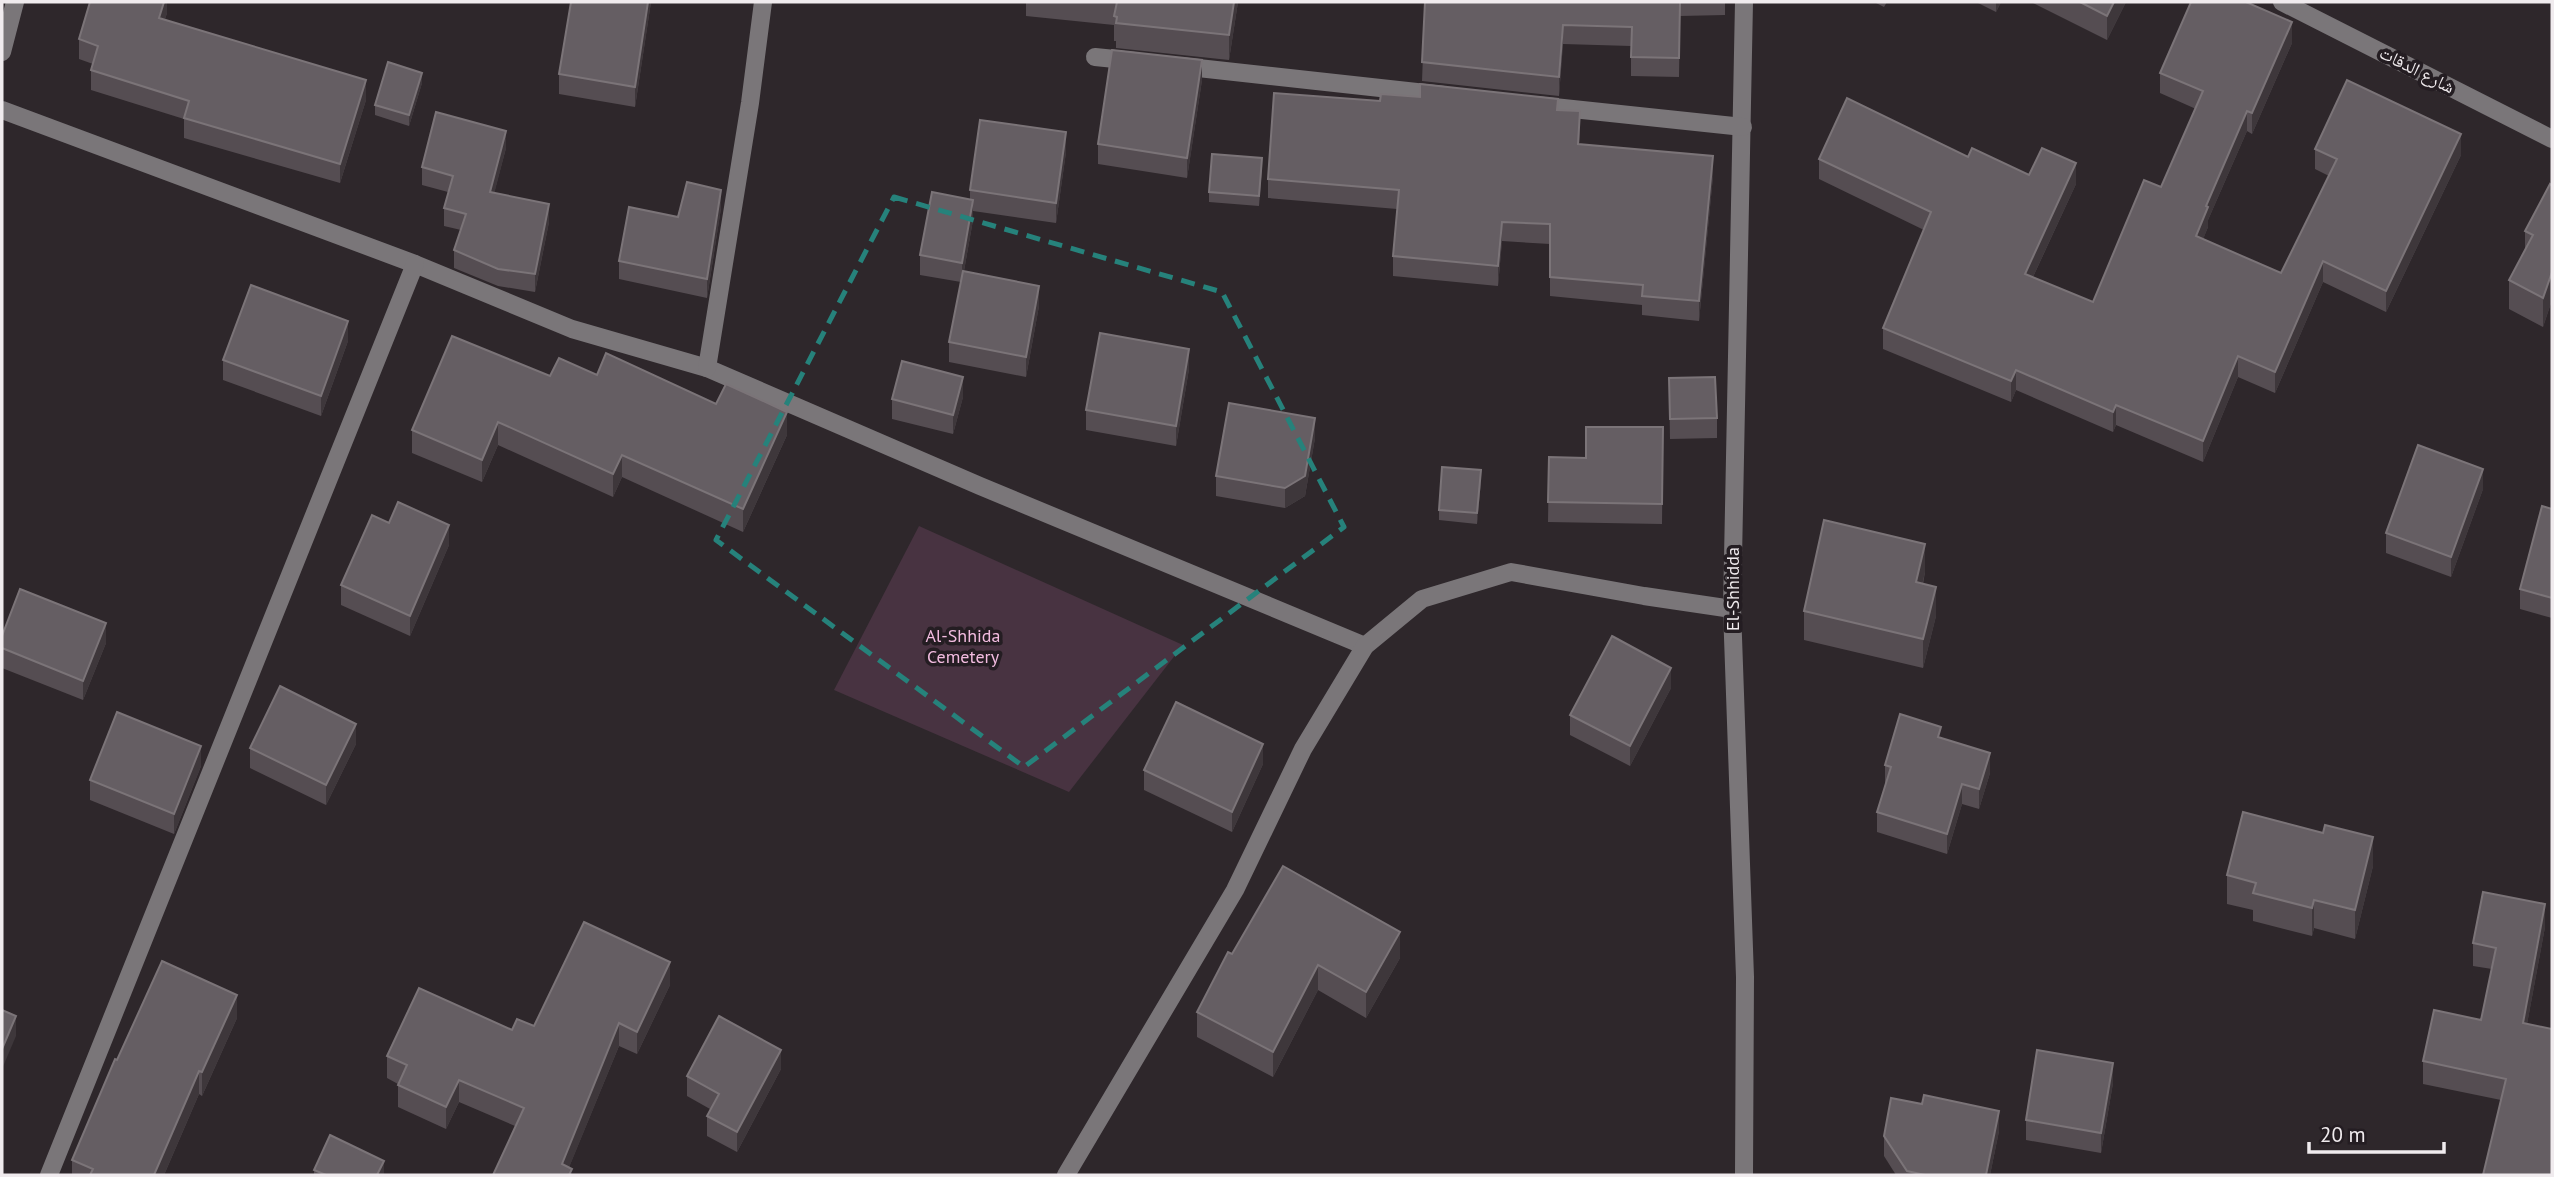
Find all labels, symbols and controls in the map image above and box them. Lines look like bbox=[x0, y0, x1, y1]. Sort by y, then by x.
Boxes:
street label: شارع الدقات bbox=[2376, 41, 2459, 98]
street label: El-Shhidda bbox=[1721, 547, 1744, 631]
park label: Al-Shhida Cemetery bbox=[926, 624, 1000, 668]
scale bar bbox=[2309, 1110, 2444, 1154]
text: 20 m bbox=[2320, 1121, 2366, 1148]

